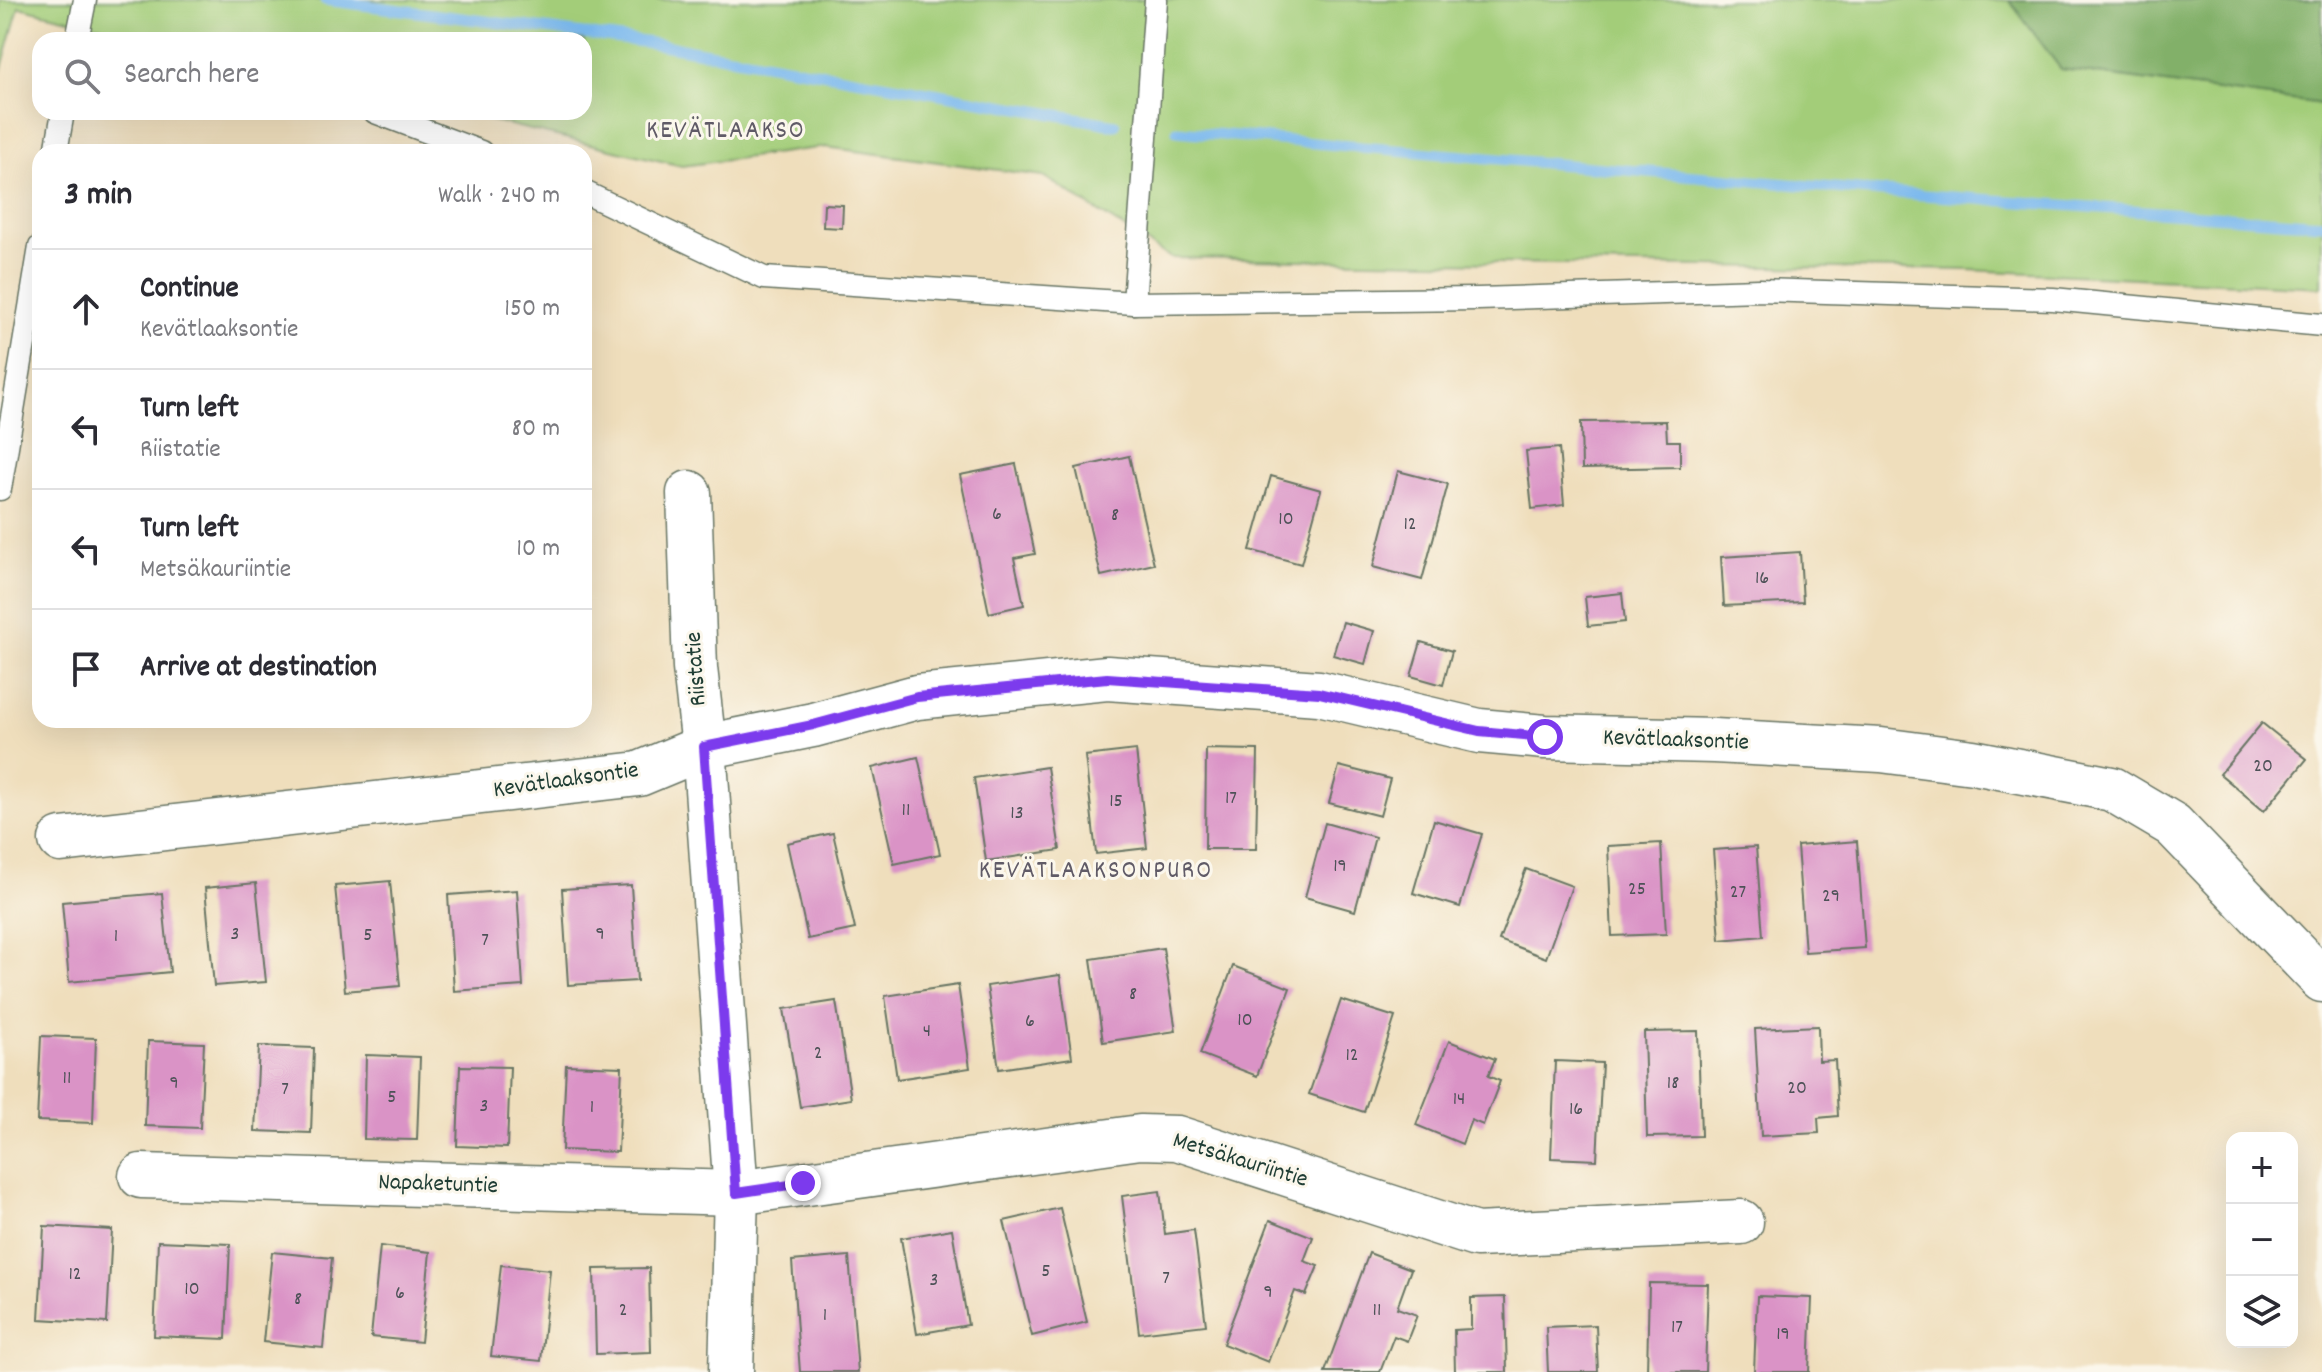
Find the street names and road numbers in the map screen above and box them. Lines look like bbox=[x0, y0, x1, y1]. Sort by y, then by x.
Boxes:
street label: Riistatie bbox=[677, 631, 717, 707]
street label: Kevätlaaksontie bbox=[1602, 721, 1750, 761]
street label: Kevätlaaksontie bbox=[491, 754, 641, 808]
street label: Metsäkauriintie bbox=[1168, 1124, 1312, 1198]
street label: Napaketuntie bbox=[377, 1166, 499, 1204]

